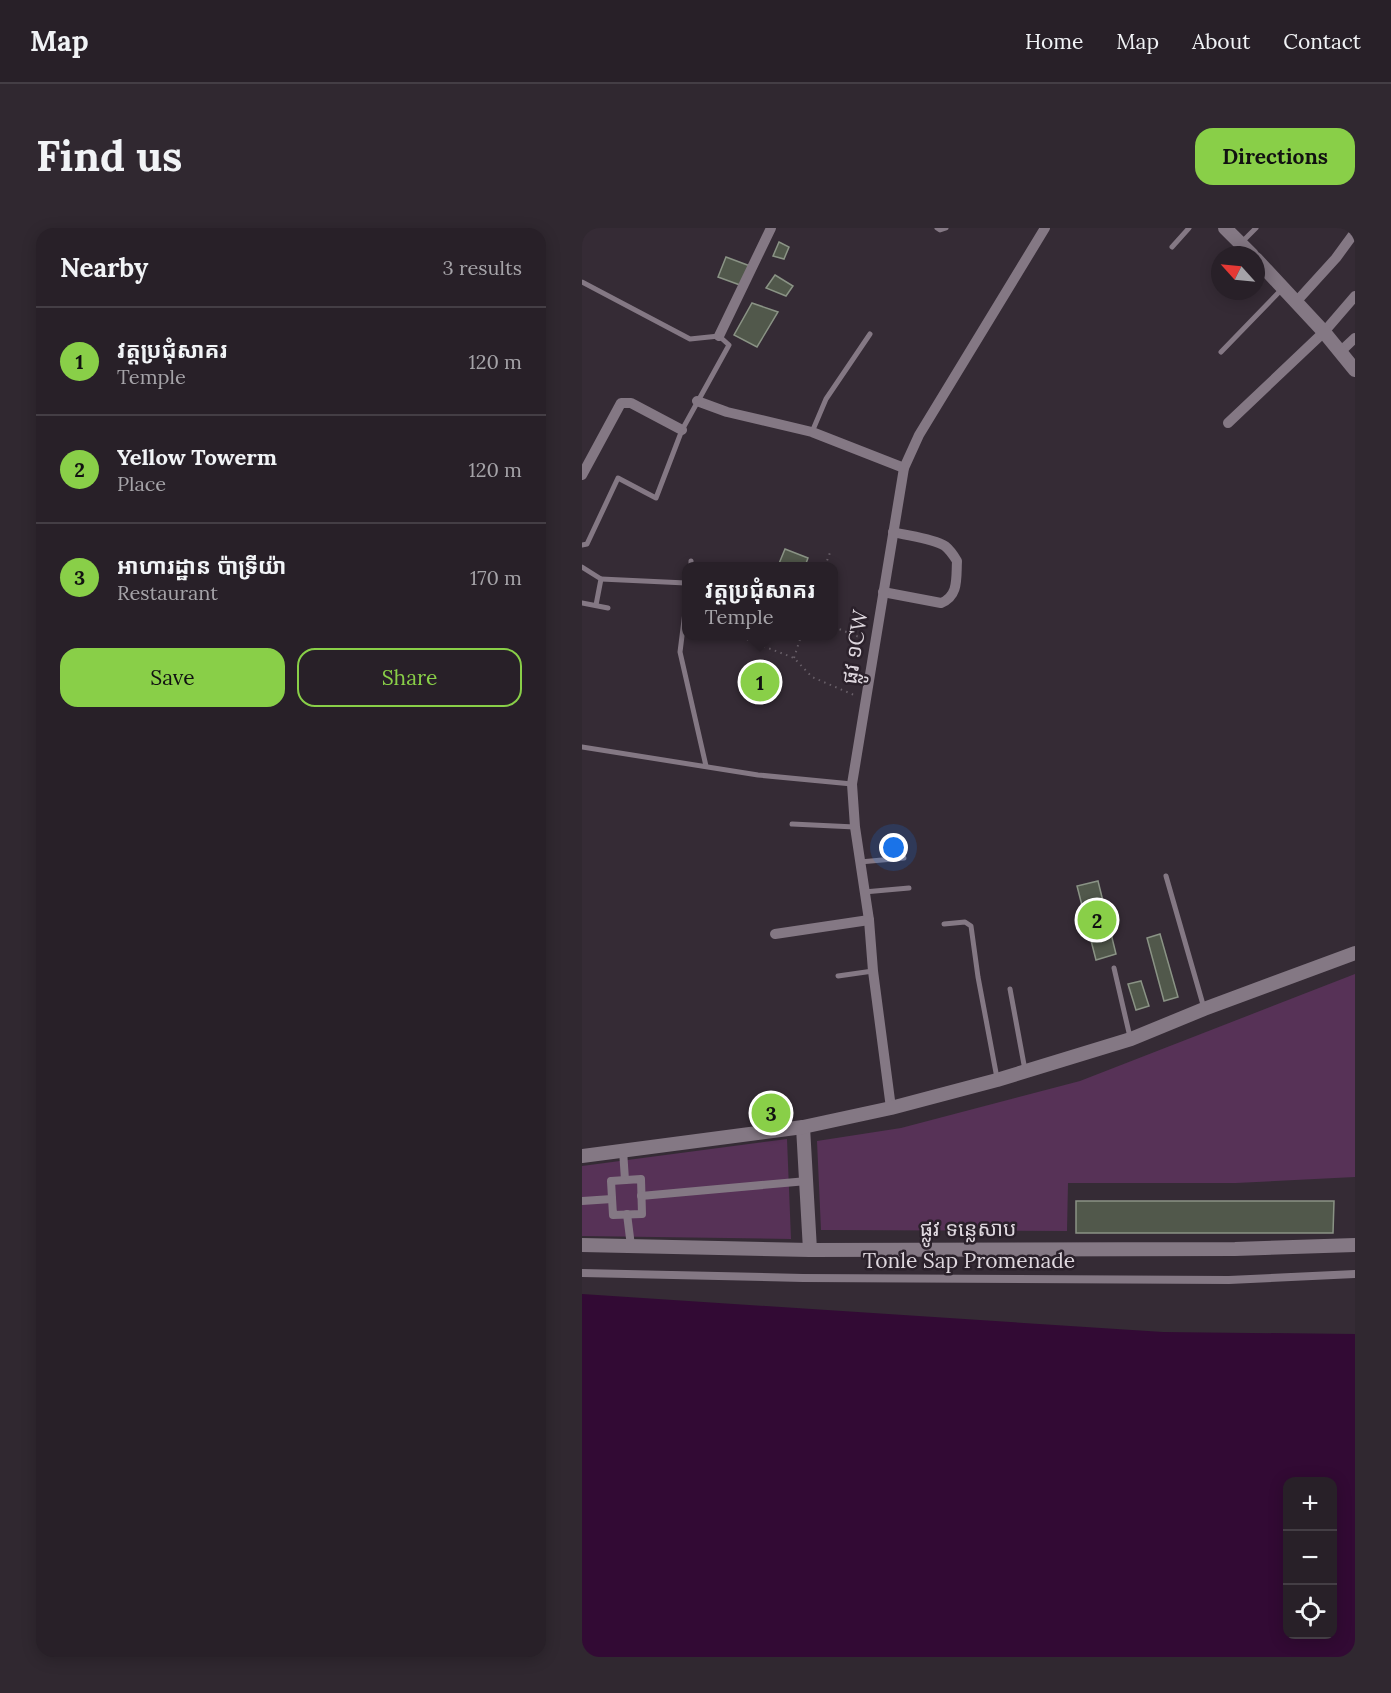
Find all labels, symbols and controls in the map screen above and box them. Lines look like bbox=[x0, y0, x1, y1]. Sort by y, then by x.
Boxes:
text: Map bbox=[30, 23, 89, 59]
text: Home bbox=[1025, 28, 1083, 55]
text: Map bbox=[1116, 28, 1159, 55]
text: About bbox=[1192, 28, 1250, 55]
text: Contact bbox=[1283, 28, 1361, 55]
button: Directions bbox=[1195, 128, 1355, 185]
text: Find us bbox=[36, 129, 182, 183]
north arrow bbox=[1211, 246, 1265, 300]
text: Nearby bbox=[60, 251, 148, 284]
text: 3 results bbox=[443, 255, 522, 280]
text: វត្តប្រជុំសាគរ bbox=[117, 336, 228, 364]
text: 1 bbox=[75, 349, 84, 374]
text: 120 m bbox=[468, 349, 522, 374]
text: Temple bbox=[117, 364, 186, 389]
text: Yellow Towerm bbox=[117, 443, 277, 471]
text: 2 bbox=[74, 457, 85, 482]
text: 120 m bbox=[468, 457, 522, 482]
text: Place bbox=[117, 471, 166, 496]
text: អាហារដ្ឋាន ប៉ាទ្រីយ៉ា bbox=[117, 552, 286, 580]
popup bbox=[682, 562, 838, 640]
text: 3 bbox=[74, 565, 85, 590]
text: 170 m bbox=[470, 565, 522, 590]
text: វត្តប្រជុំសាគរ bbox=[705, 576, 815, 604]
text: Restaurant bbox=[117, 580, 218, 605]
text: Temple bbox=[705, 604, 774, 629]
street label: ផ្លូវ ១CW bbox=[835, 607, 880, 687]
button: Save bbox=[60, 648, 285, 707]
button: Share bbox=[297, 648, 522, 707]
pin: 1 bbox=[740, 660, 780, 704]
your location bbox=[879, 833, 908, 862]
pin: 2 bbox=[1078, 898, 1116, 942]
pin: 3 bbox=[752, 1090, 790, 1136]
street label: ផ្លូវ ទន្លេសាប bbox=[920, 1215, 1016, 1248]
street label: Tonle Sap Promenade bbox=[863, 1247, 1075, 1274]
map controls bbox=[1283, 1477, 1337, 1639]
button: + bbox=[1283, 1477, 1337, 1531]
button: − bbox=[1283, 1531, 1337, 1585]
button: locate bbox=[1283, 1585, 1337, 1639]

